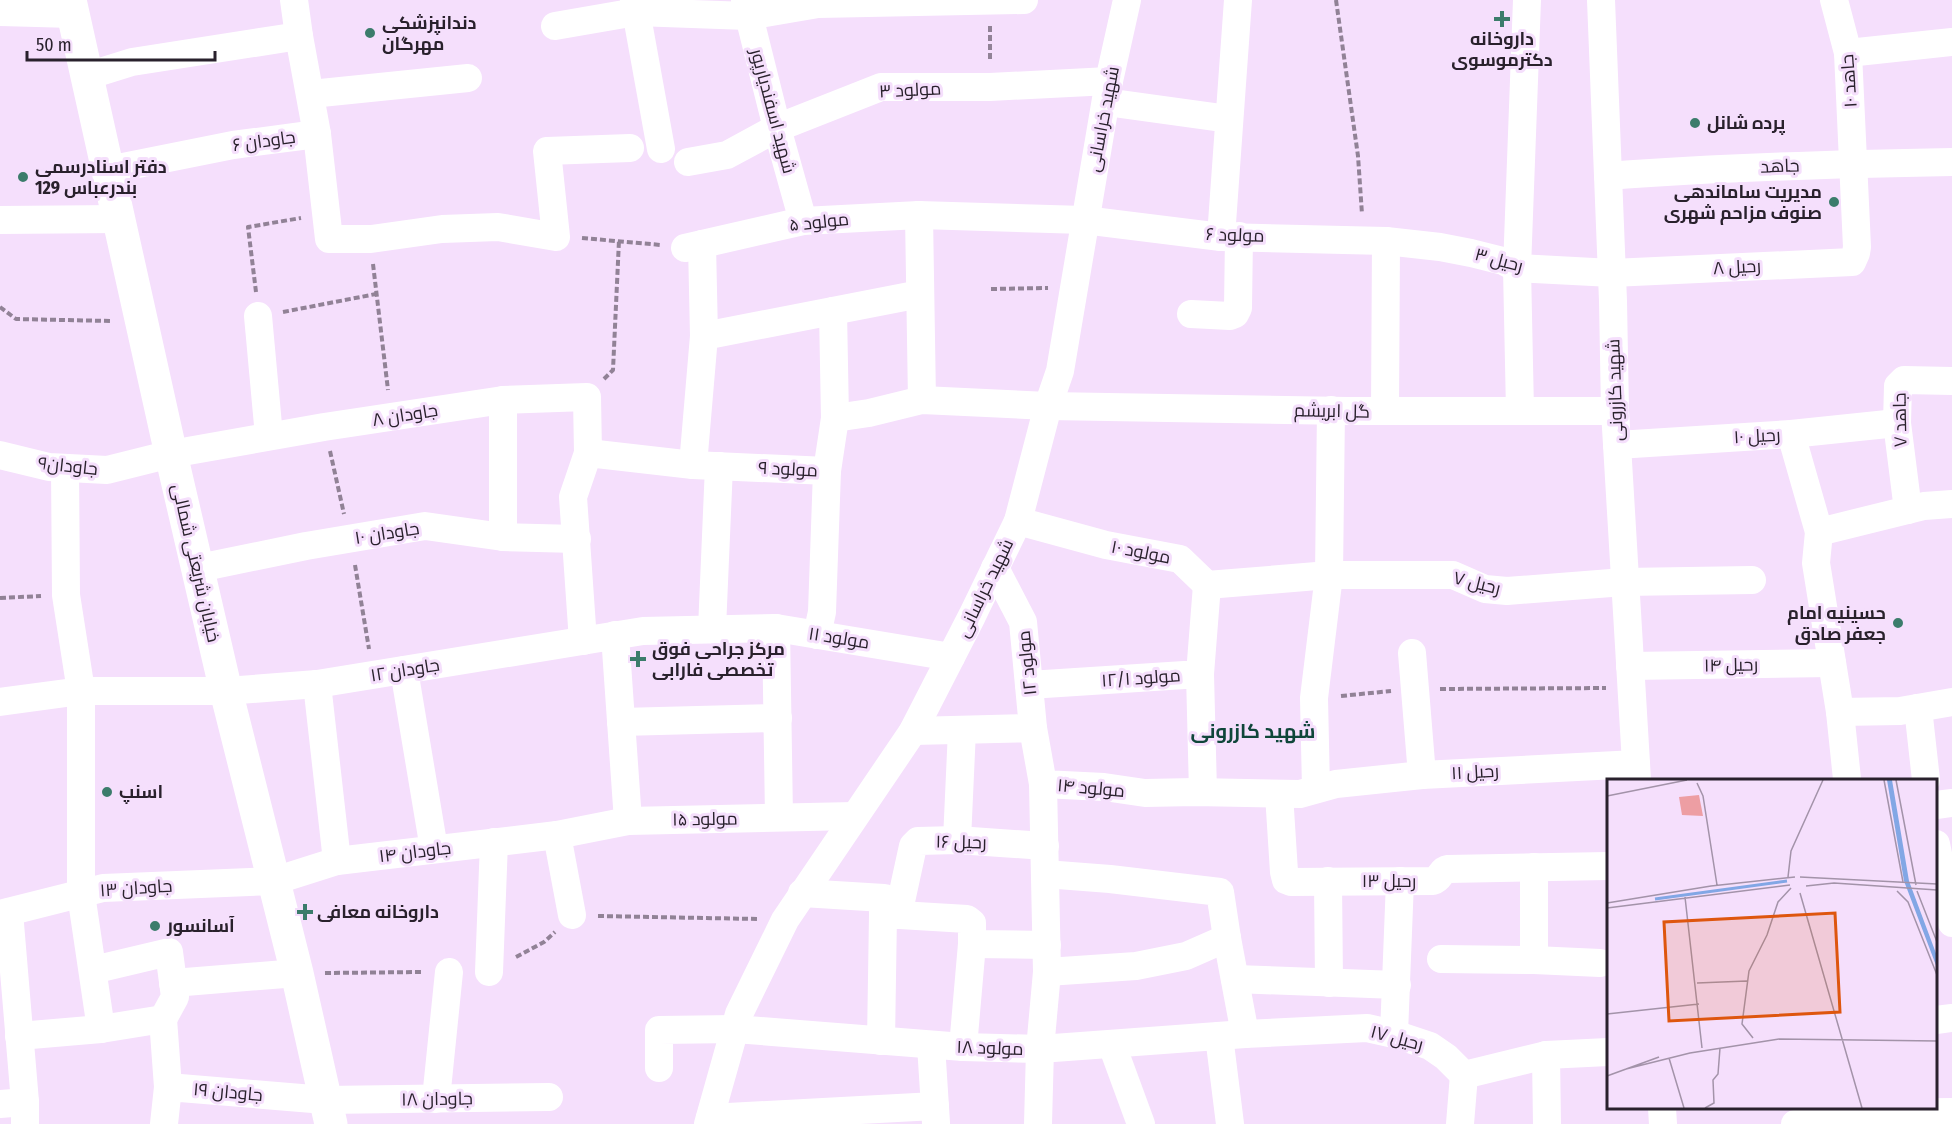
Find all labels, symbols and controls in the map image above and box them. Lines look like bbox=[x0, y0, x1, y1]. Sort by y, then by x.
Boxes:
place label: دندانپزشکی مهرگان bbox=[382, 12, 477, 55]
marker: داروخانه دکترموسوی bbox=[1495, 12, 1509, 26]
scale bar bbox=[27, 24, 214, 62]
marker: دندانپزشکی مهرگان bbox=[363, 26, 377, 40]
place label: داروخانه دکترموسوی bbox=[1451, 28, 1553, 71]
text: 50 m bbox=[36, 34, 72, 56]
street label: شهید اسفندیارپور bbox=[745, 45, 800, 176]
street label: جاهد ۱۰ bbox=[1836, 54, 1862, 108]
street label: شهید خراسانی bbox=[1082, 64, 1124, 174]
street label: مولود ۳ bbox=[878, 77, 942, 103]
place label: پرده شانل bbox=[1707, 112, 1786, 135]
marker: پرده شانل bbox=[1688, 116, 1702, 130]
street label: جاودان ۶ bbox=[231, 126, 297, 156]
street label: جاهد bbox=[1760, 154, 1800, 178]
place label: دفتر اسنادرسمی 129 بندرعباس bbox=[35, 156, 167, 199]
marker: دفتر اسنادرسمی 129 بندرعباس bbox=[16, 170, 30, 184]
place label: مدیریت ساماندهی صنوف مزاحم شهری bbox=[1664, 181, 1822, 225]
marker: مدیریت ساماندهی صنوف مزاحم شهری bbox=[1827, 195, 1841, 209]
street label: مولود ۵ bbox=[788, 208, 850, 236]
street label: مولود ۶ bbox=[1205, 223, 1265, 247]
street label: رحیل ۳ bbox=[1472, 243, 1526, 277]
street label: رحیل ۸ bbox=[1712, 255, 1762, 279]
street label: شهید کازرونی bbox=[1602, 338, 1628, 442]
street label: جاهد ۷ bbox=[1889, 392, 1911, 448]
street label: جاودان ۸ bbox=[371, 399, 439, 431]
street label: گل ابریشم bbox=[1294, 399, 1370, 424]
street label: رحیل ۱۰ bbox=[1733, 424, 1781, 448]
street label: جاودان۹ bbox=[37, 452, 99, 480]
street label: مولود ۹ bbox=[758, 456, 818, 482]
street label: خیابان شریعتی شمالی bbox=[167, 482, 225, 644]
street label: جاودان ۱۰ bbox=[353, 517, 421, 549]
street label: شهید خراسانی bbox=[952, 535, 1018, 641]
street label: مولود ۱۰ bbox=[1109, 535, 1173, 569]
street label: رحیل ۷ bbox=[1451, 567, 1503, 599]
place label: حسینیه امام جعفر صادق bbox=[1787, 602, 1886, 645]
marker: حسینیه امام جعفر صادق bbox=[1891, 616, 1905, 630]
street label: مولود ۱۱ bbox=[807, 622, 871, 654]
street label: مولود ۱۲ bbox=[1013, 629, 1041, 697]
place label: مرکز جراحی فوق تخصصی فارابی bbox=[652, 638, 785, 681]
marker: مرکز جراحی فوق تخصصی فارابی bbox=[629, 650, 647, 668]
street label: جاودان ۱۲ bbox=[369, 654, 441, 686]
street label: رحیل ۱۴ bbox=[1704, 654, 1758, 676]
street label: مولود ۱۲/۱ bbox=[1101, 664, 1181, 692]
district label: شهید کازرونی bbox=[1191, 719, 1315, 744]
street label: رحیل ۱۱ bbox=[1450, 760, 1500, 784]
street label: مولود ۱۴ bbox=[1056, 774, 1126, 802]
inset map bbox=[1607, 779, 1937, 1109]
place label: اسنپ bbox=[119, 781, 163, 804]
marker: اسنپ bbox=[100, 785, 114, 799]
street label: مولود ۱۵ bbox=[672, 807, 738, 831]
street label: رحیل ۱۶ bbox=[935, 831, 987, 853]
street label: جاودان ۱۴ bbox=[378, 837, 452, 867]
street label: رحیل ۱۳ bbox=[1362, 870, 1416, 892]
street label: جاودان ۱۳ bbox=[99, 874, 173, 902]
place label: داروخانه معافی bbox=[317, 901, 439, 923]
marker: داروخانه معافی bbox=[298, 905, 312, 919]
place label: آسانسور bbox=[166, 915, 235, 937]
marker: آسانسور bbox=[148, 919, 162, 933]
street label: رحیل ۱۷ bbox=[1368, 1020, 1426, 1056]
street label: مولود ۱۸ bbox=[956, 1036, 1024, 1060]
street label: جاودان ۱۹ bbox=[192, 1078, 264, 1106]
street label: جاودان ۱۸ bbox=[401, 1087, 473, 1111]

